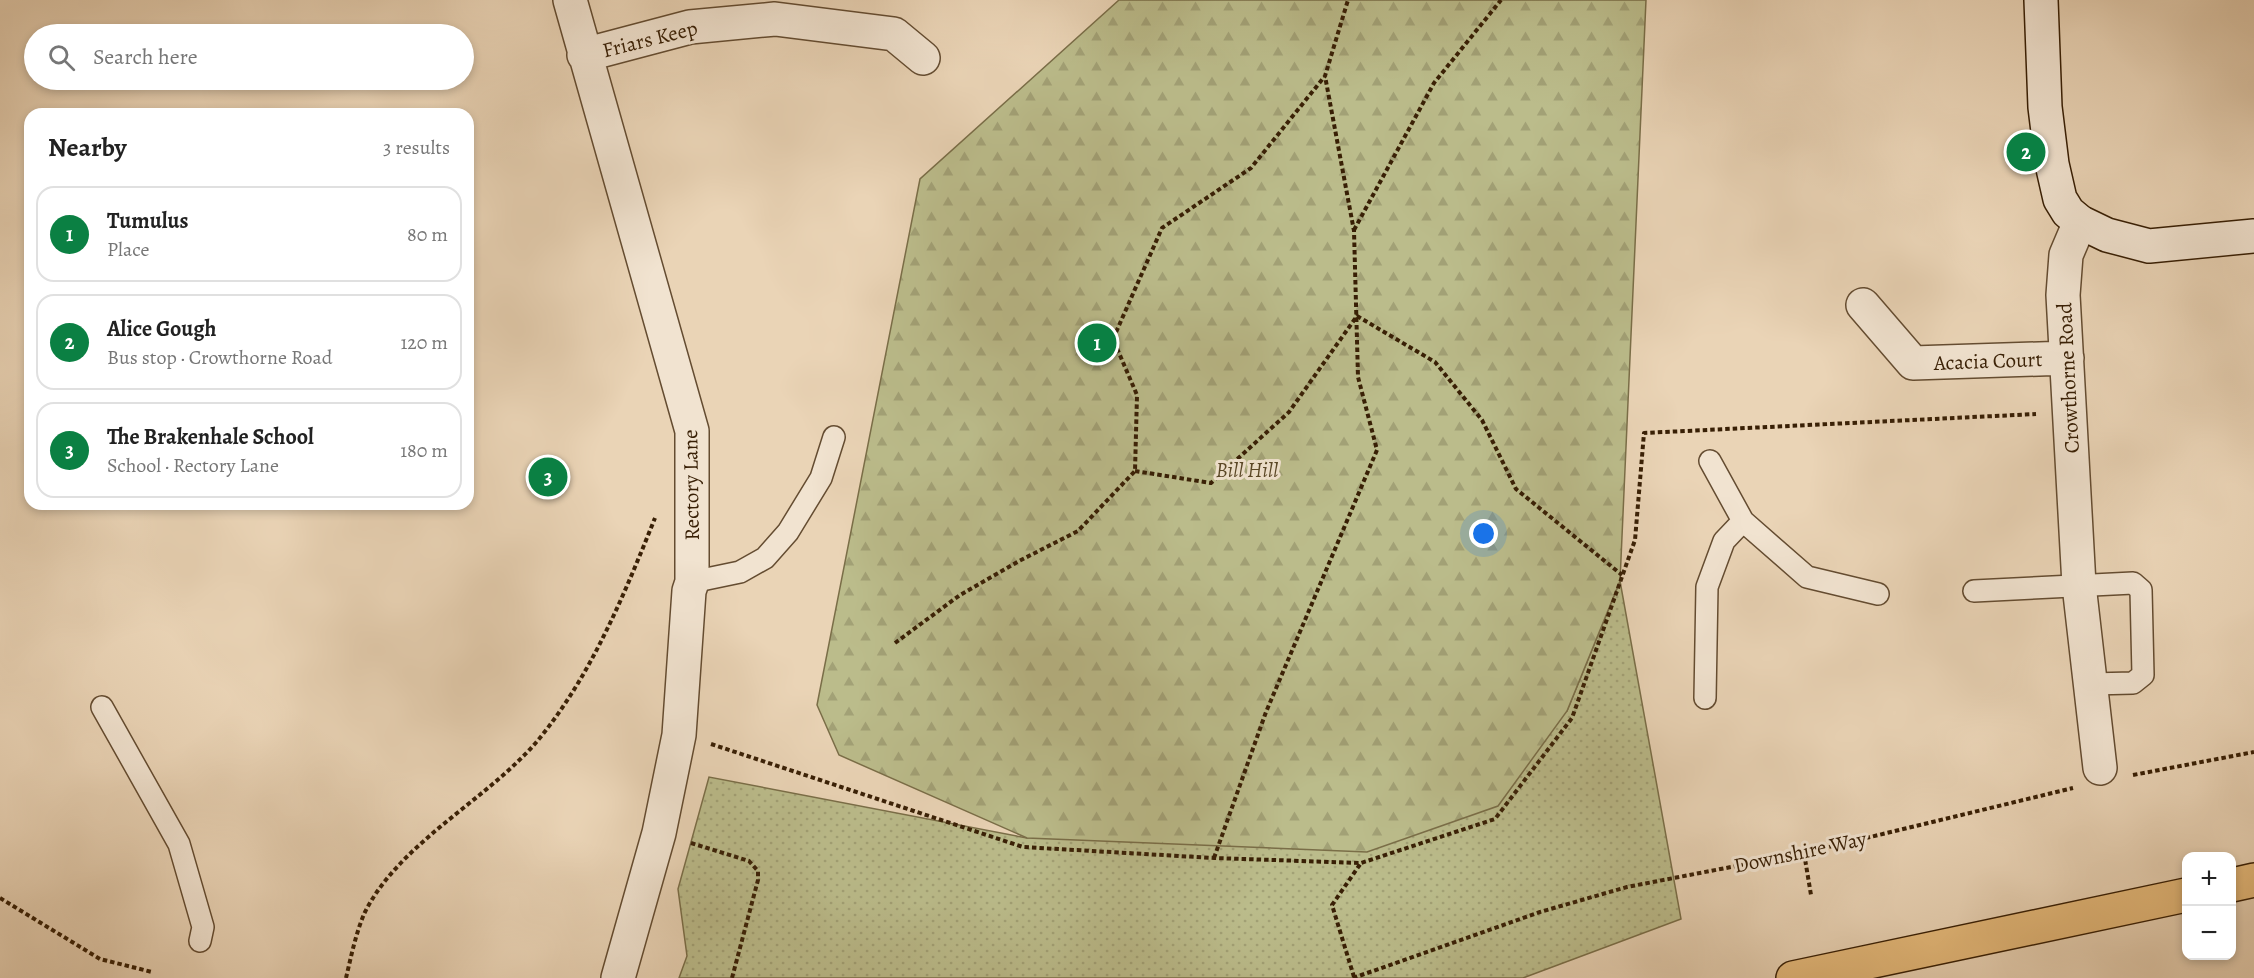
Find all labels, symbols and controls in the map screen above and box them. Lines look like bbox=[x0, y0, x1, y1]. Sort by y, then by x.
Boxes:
street label: Friars Keep bbox=[599, 14, 701, 64]
search box bbox=[24, 24, 474, 90]
icon: search bbox=[45, 41, 78, 74]
text: Search here bbox=[93, 42, 198, 72]
text: Nearby bbox=[48, 130, 127, 165]
pin: 2 bbox=[2006, 130, 2046, 174]
text: 3 results bbox=[383, 134, 450, 161]
text: Tumulus bbox=[107, 206, 189, 236]
text: 1 bbox=[66, 221, 73, 248]
text: 80 m bbox=[407, 221, 448, 248]
text: Place bbox=[107, 236, 149, 263]
street label: Crowthorne Road bbox=[2050, 301, 2086, 454]
text: Alice Gough bbox=[107, 314, 217, 344]
pin: 1 bbox=[1078, 320, 1116, 366]
text: 2 bbox=[65, 329, 74, 356]
text: 120 m bbox=[400, 329, 448, 356]
text: Bus stop · Crowthorne Road bbox=[107, 344, 333, 371]
street label: Acacia Court bbox=[1932, 345, 2043, 377]
text: The Brakenhale School bbox=[107, 422, 314, 452]
street label: Rectory Lane bbox=[676, 429, 706, 541]
text: 3 bbox=[65, 437, 74, 464]
text: 180 m bbox=[400, 437, 448, 464]
text: School · Rectory Lane bbox=[107, 452, 279, 479]
pin: 3 bbox=[528, 454, 568, 500]
park label: Bill Hill bbox=[1216, 456, 1279, 484]
your location bbox=[1469, 519, 1498, 548]
street label: Downshire Way bbox=[1731, 824, 1869, 880]
map controls bbox=[2182, 852, 2236, 960]
button: + bbox=[2182, 852, 2236, 906]
button: − bbox=[2182, 906, 2236, 960]

